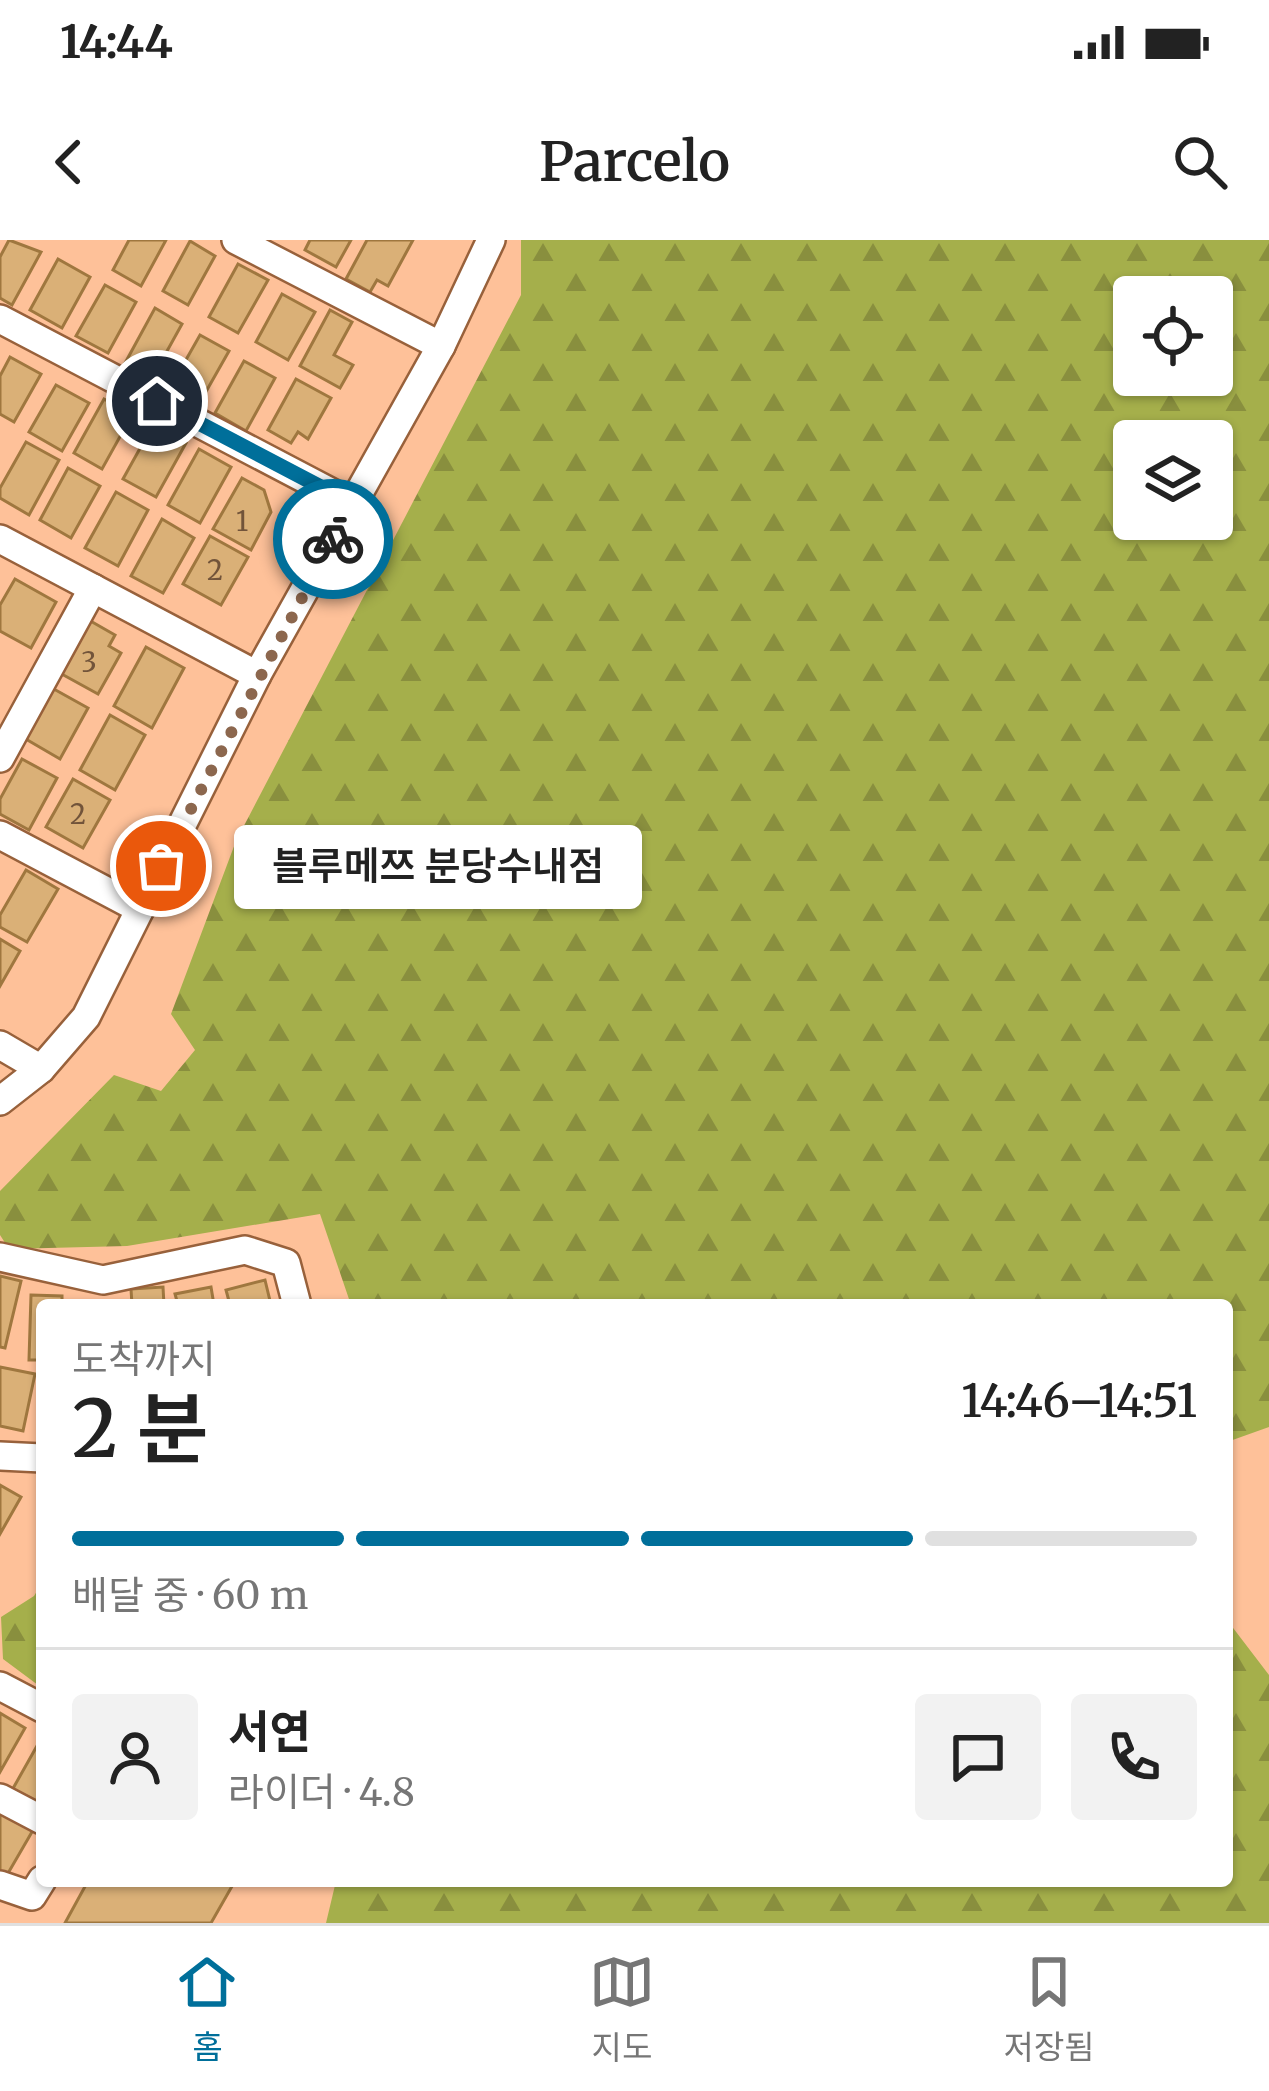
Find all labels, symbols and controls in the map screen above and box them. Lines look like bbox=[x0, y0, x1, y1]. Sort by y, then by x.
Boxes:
text: 14:44 bbox=[60, 14, 173, 70]
text: Parcelo bbox=[539, 128, 730, 196]
icon: back bbox=[36, 129, 102, 195]
icon: search bbox=[1167, 129, 1233, 195]
map controls bbox=[1113, 276, 1233, 540]
button: locate bbox=[1113, 276, 1233, 396]
pin bbox=[106, 350, 208, 452]
icon: home bbox=[124, 368, 190, 434]
button: layers bbox=[1113, 420, 1233, 540]
courier bbox=[273, 479, 393, 599]
house number: 1 bbox=[236, 504, 248, 538]
icon: bike bbox=[300, 506, 366, 572]
house number: 2 bbox=[207, 553, 223, 587]
house number: 3 bbox=[81, 645, 97, 679]
house number: 2 bbox=[70, 797, 86, 831]
pin bbox=[110, 815, 212, 917]
callout: 블루메쯔 분당수내점 bbox=[233, 824, 641, 908]
icon: bag bbox=[128, 833, 194, 899]
text: 블루메쯔 분당수내점 bbox=[272, 842, 604, 891]
text: 도착까지 bbox=[72, 1335, 216, 1384]
text: 14:46–14:51 bbox=[961, 1373, 1197, 1429]
text: 2 분 bbox=[72, 1380, 208, 1478]
text: 배달 중 · 60 m bbox=[72, 1571, 308, 1620]
button: person bbox=[72, 1694, 198, 1820]
button: chat bbox=[915, 1694, 1041, 1820]
button: phone bbox=[1071, 1694, 1197, 1820]
text: 서연 bbox=[228, 1704, 311, 1760]
text: 라이더 · 4.8 bbox=[228, 1768, 415, 1817]
tab: 홈 bbox=[174, 1949, 240, 2069]
tab: 지도 bbox=[589, 1949, 655, 2069]
tab: 저장됨 bbox=[1004, 1949, 1095, 2069]

